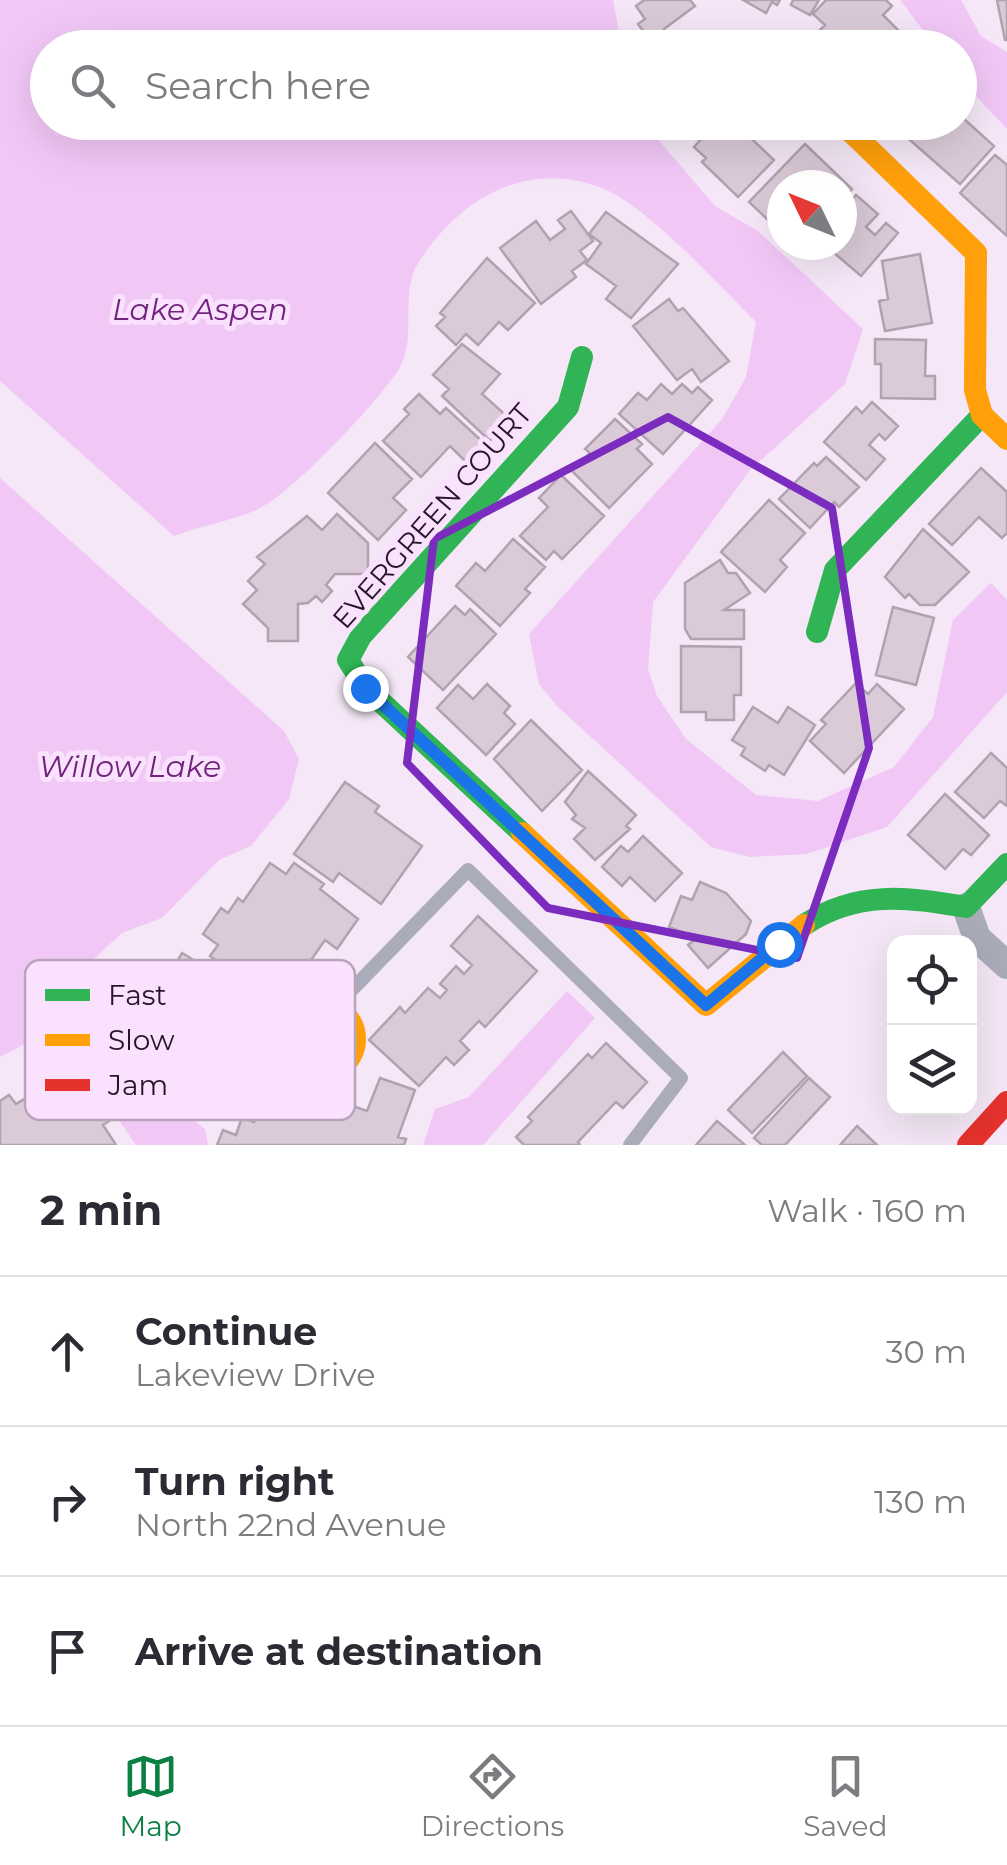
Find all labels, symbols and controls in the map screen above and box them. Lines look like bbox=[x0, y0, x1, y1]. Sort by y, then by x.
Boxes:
search box bbox=[30, 30, 977, 140]
icon: search bbox=[65, 58, 120, 113]
text: Search here bbox=[145, 62, 371, 109]
north arrow bbox=[767, 170, 857, 260]
water label: Lake Aspen bbox=[112, 291, 288, 328]
street label: EVERGREEN COURT bbox=[325, 397, 539, 635]
route end bbox=[343, 666, 389, 712]
water label: Willow Lake bbox=[39, 748, 221, 785]
route start bbox=[757, 922, 803, 968]
map controls bbox=[887, 935, 977, 1115]
button: locate bbox=[887, 935, 977, 1025]
legend bbox=[25, 960, 355, 1120]
text: Fast bbox=[108, 978, 167, 1012]
text: Slow bbox=[108, 1023, 175, 1057]
button: layers bbox=[887, 1025, 977, 1115]
text: Jam bbox=[107, 1068, 168, 1102]
text: 2 min bbox=[40, 1184, 162, 1236]
text: Walk · 160 m bbox=[767, 1191, 967, 1230]
text: Continue bbox=[135, 1308, 317, 1355]
icon: ahead bbox=[40, 1324, 95, 1379]
text: 30 m bbox=[885, 1332, 967, 1371]
text: Lakeview Drive bbox=[135, 1355, 376, 1394]
text: Turn right bbox=[135, 1458, 334, 1505]
icon: right bbox=[40, 1474, 95, 1529]
text: 130 m bbox=[874, 1482, 967, 1521]
text: North 22nd Avenue bbox=[135, 1505, 446, 1544]
icon: arrive bbox=[40, 1624, 95, 1679]
text: Arrive at destination bbox=[135, 1628, 543, 1675]
tab: Map bbox=[120, 1749, 182, 1843]
tab: Directions bbox=[421, 1749, 564, 1843]
tab: Saved bbox=[803, 1749, 887, 1843]

